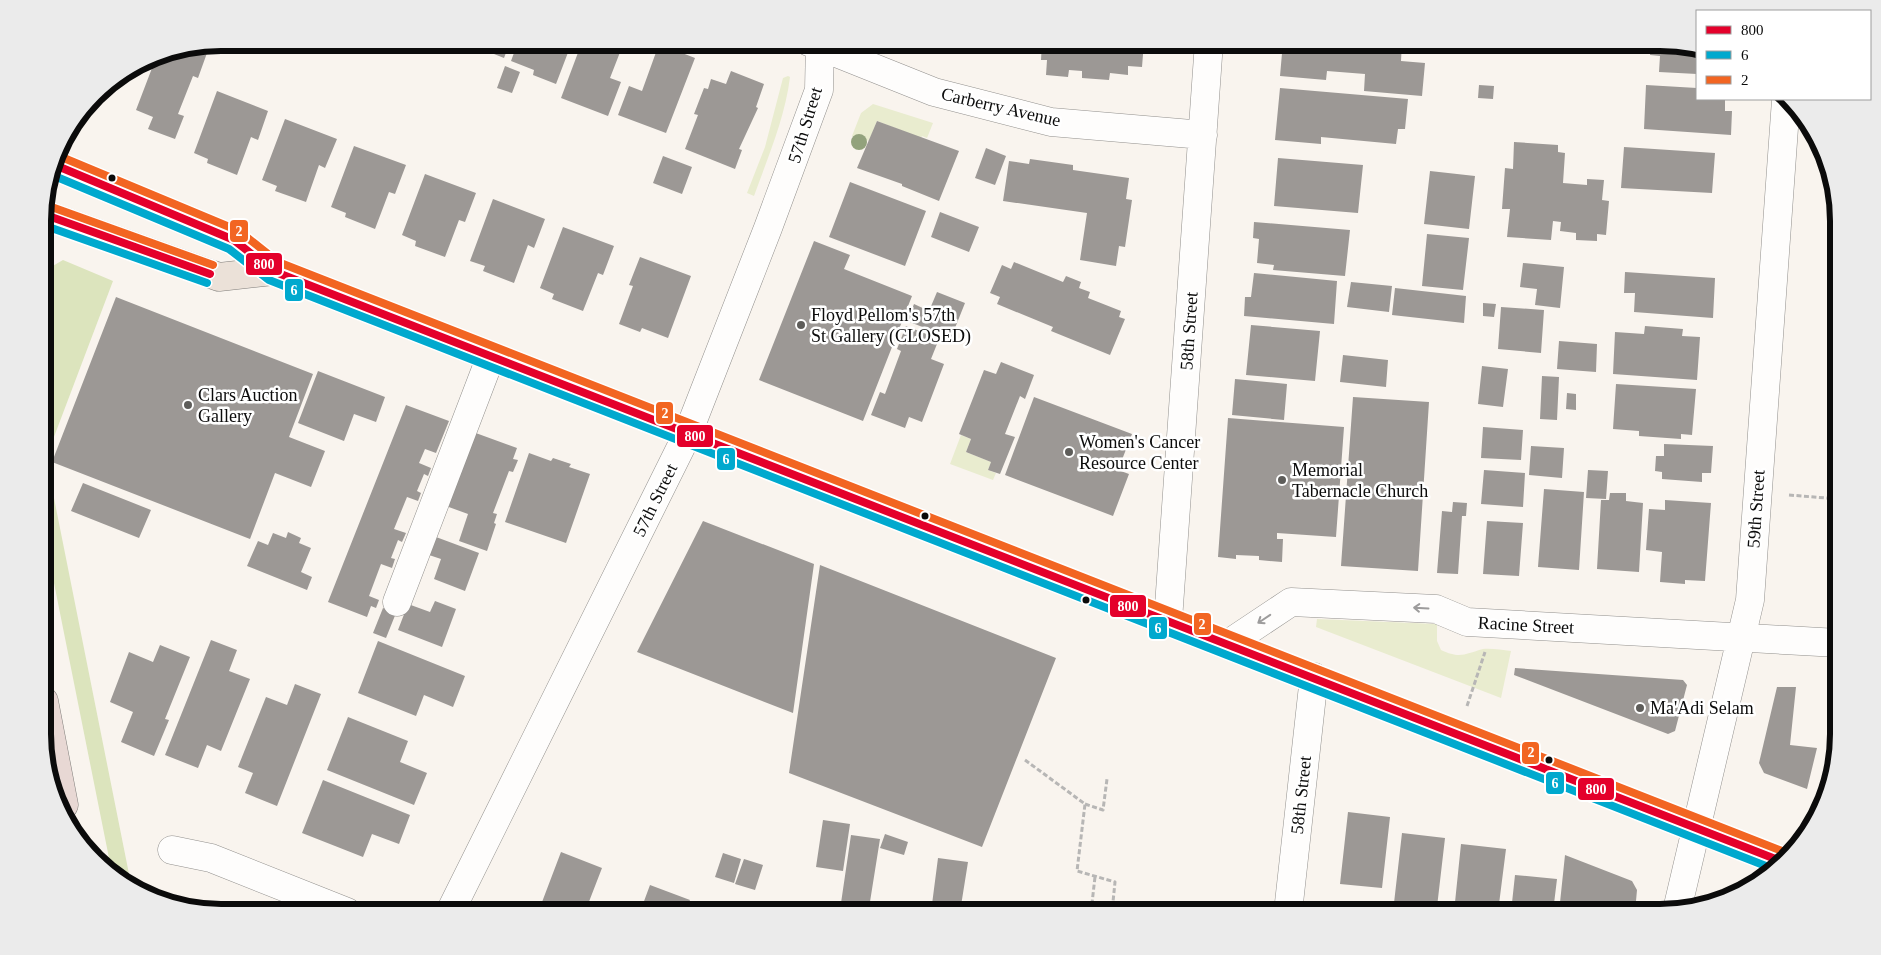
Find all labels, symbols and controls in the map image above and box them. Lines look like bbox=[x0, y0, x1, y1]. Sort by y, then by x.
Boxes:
legend bbox=[1696, 10, 1871, 100]
text: 800 bbox=[1741, 22, 1764, 38]
text: 6 bbox=[1741, 47, 1749, 63]
text: 2 bbox=[1741, 72, 1749, 88]
street label: Carberry Avenue bbox=[939, 84, 1063, 130]
street label: 57th Street bbox=[784, 85, 826, 165]
unlabelled marker bbox=[107, 173, 117, 183]
line badge: 2 bbox=[229, 219, 249, 243]
text: 2 bbox=[236, 224, 243, 239]
line badge: 800 bbox=[245, 252, 283, 276]
text: 800 bbox=[254, 257, 275, 272]
line badge: 6 bbox=[284, 278, 304, 302]
text: 6 bbox=[291, 283, 298, 298]
street label: 58th Street bbox=[1176, 291, 1202, 371]
place label: Floyd Pellom's 57th St Gallery (CLOSED) bbox=[811, 305, 971, 347]
marker: Floyd Pellom's 57th St Gallery (CLOSED) bbox=[795, 319, 807, 331]
place label: Clars Auction Gallery bbox=[198, 385, 298, 426]
marker: Clars Auction Gallery bbox=[182, 399, 194, 411]
line badge: 2 bbox=[655, 401, 674, 425]
text: 2 bbox=[662, 406, 669, 421]
line badge: 800 bbox=[676, 424, 714, 448]
text: 800 bbox=[685, 429, 706, 444]
place label: Women's Cancer Resource Center bbox=[1079, 432, 1200, 473]
marker: Women's Cancer Resource Center bbox=[1063, 446, 1075, 458]
line badge: 6 bbox=[716, 447, 736, 471]
text: 6 bbox=[723, 452, 730, 467]
street label: 57th Street bbox=[629, 460, 681, 540]
place label: Memorial Tabernacle Church bbox=[1292, 460, 1428, 501]
street label: 59th Street bbox=[1743, 469, 1769, 549]
marker: Memorial Tabernacle Church bbox=[1276, 474, 1288, 486]
unlabelled marker bbox=[920, 511, 930, 521]
line badge: 800 bbox=[1109, 594, 1147, 618]
unlabelled marker bbox=[1081, 595, 1091, 605]
text: 800 bbox=[1118, 599, 1139, 614]
one-way arrow bbox=[1414, 604, 1430, 613]
line badge: 2 bbox=[1193, 612, 1212, 636]
street label: Racine Street bbox=[1477, 612, 1575, 638]
one-way arrow bbox=[1258, 615, 1272, 625]
line badge: 6 bbox=[1148, 616, 1168, 640]
text: 2 bbox=[1199, 617, 1206, 632]
text: 6 bbox=[1155, 621, 1162, 636]
place label: Ma'Adi Selam bbox=[1650, 698, 1754, 718]
marker: Ma'Adi Selam bbox=[1634, 702, 1646, 714]
line badge: 2 bbox=[1521, 741, 1540, 765]
text: 2 bbox=[1528, 745, 1535, 760]
street label: 58th Street bbox=[1287, 755, 1315, 835]
unlabelled marker bbox=[1544, 755, 1554, 765]
line badge: 6 bbox=[1545, 771, 1565, 795]
text: 6 bbox=[1552, 776, 1559, 791]
line badge: 800 bbox=[1577, 777, 1615, 801]
text: 800 bbox=[1586, 782, 1607, 797]

